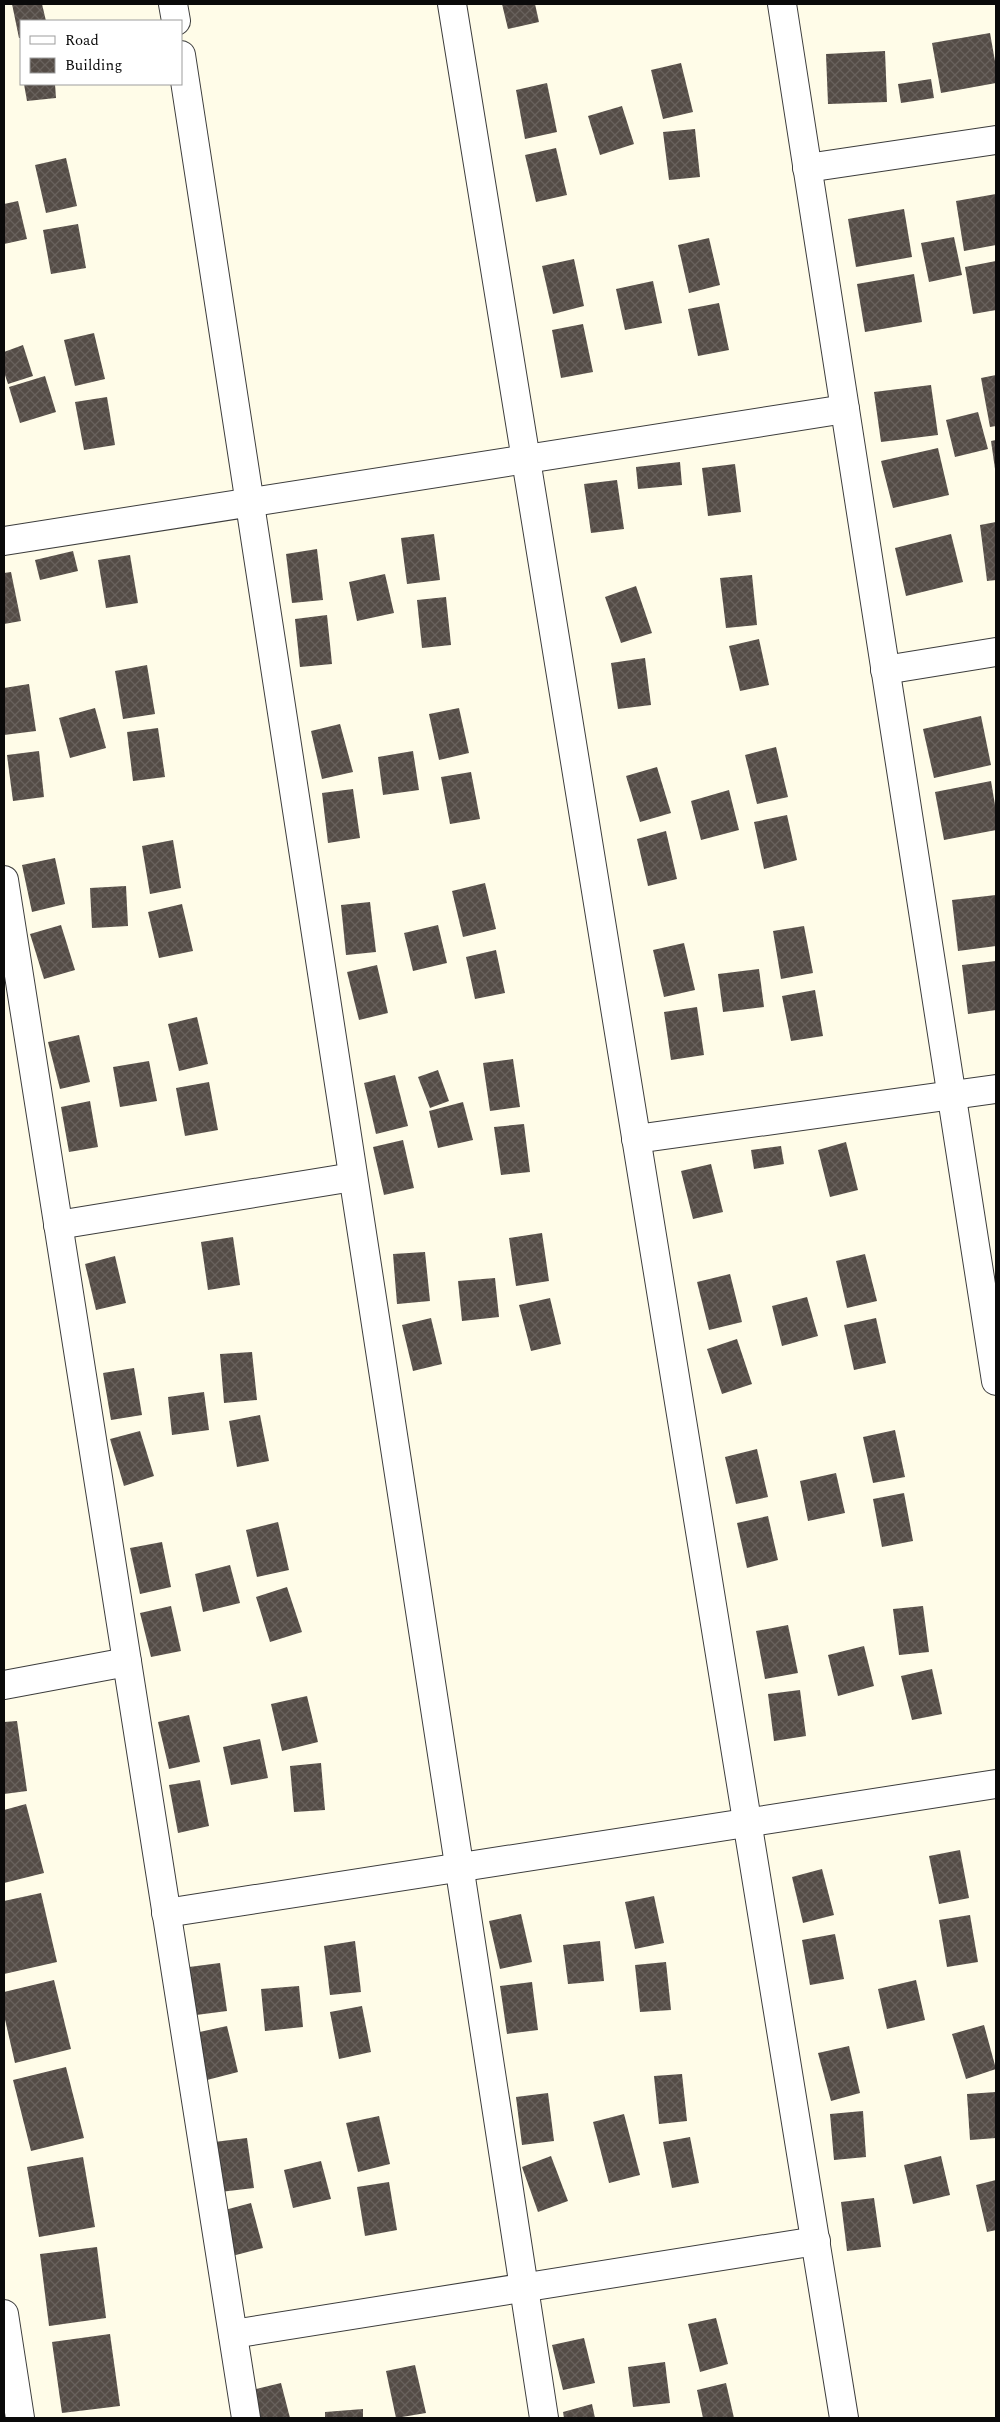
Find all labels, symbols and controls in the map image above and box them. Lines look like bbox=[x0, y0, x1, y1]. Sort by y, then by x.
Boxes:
legend bbox=[20, 20, 182, 85]
text: Road bbox=[65, 29, 99, 52]
text: Building bbox=[65, 54, 122, 77]

